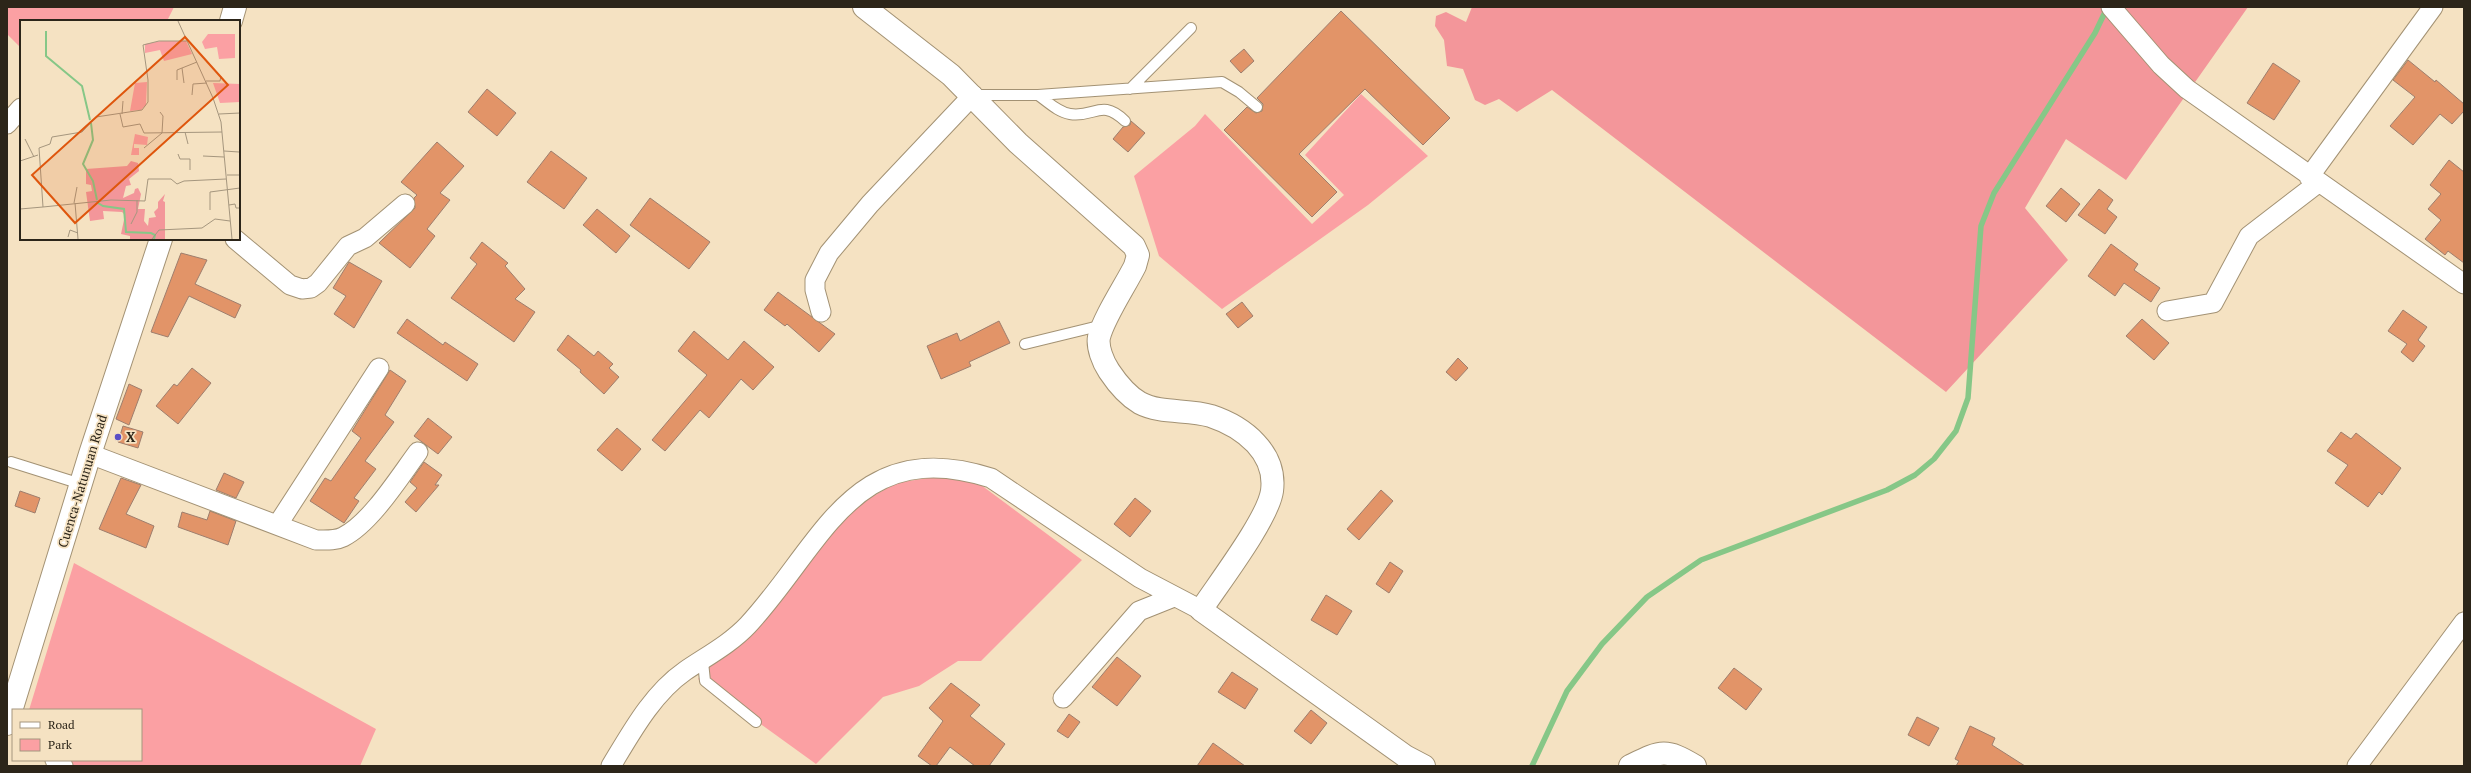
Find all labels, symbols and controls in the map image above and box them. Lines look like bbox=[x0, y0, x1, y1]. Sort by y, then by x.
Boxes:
inset map bbox=[20, 20, 240, 240]
street label: Cuenca-Natunuan Road bbox=[53, 412, 111, 550]
place label: X bbox=[126, 428, 136, 446]
marker: X bbox=[113, 432, 123, 442]
legend bbox=[12, 709, 142, 761]
text: Road bbox=[48, 717, 75, 732]
text: Park bbox=[48, 737, 73, 752]

